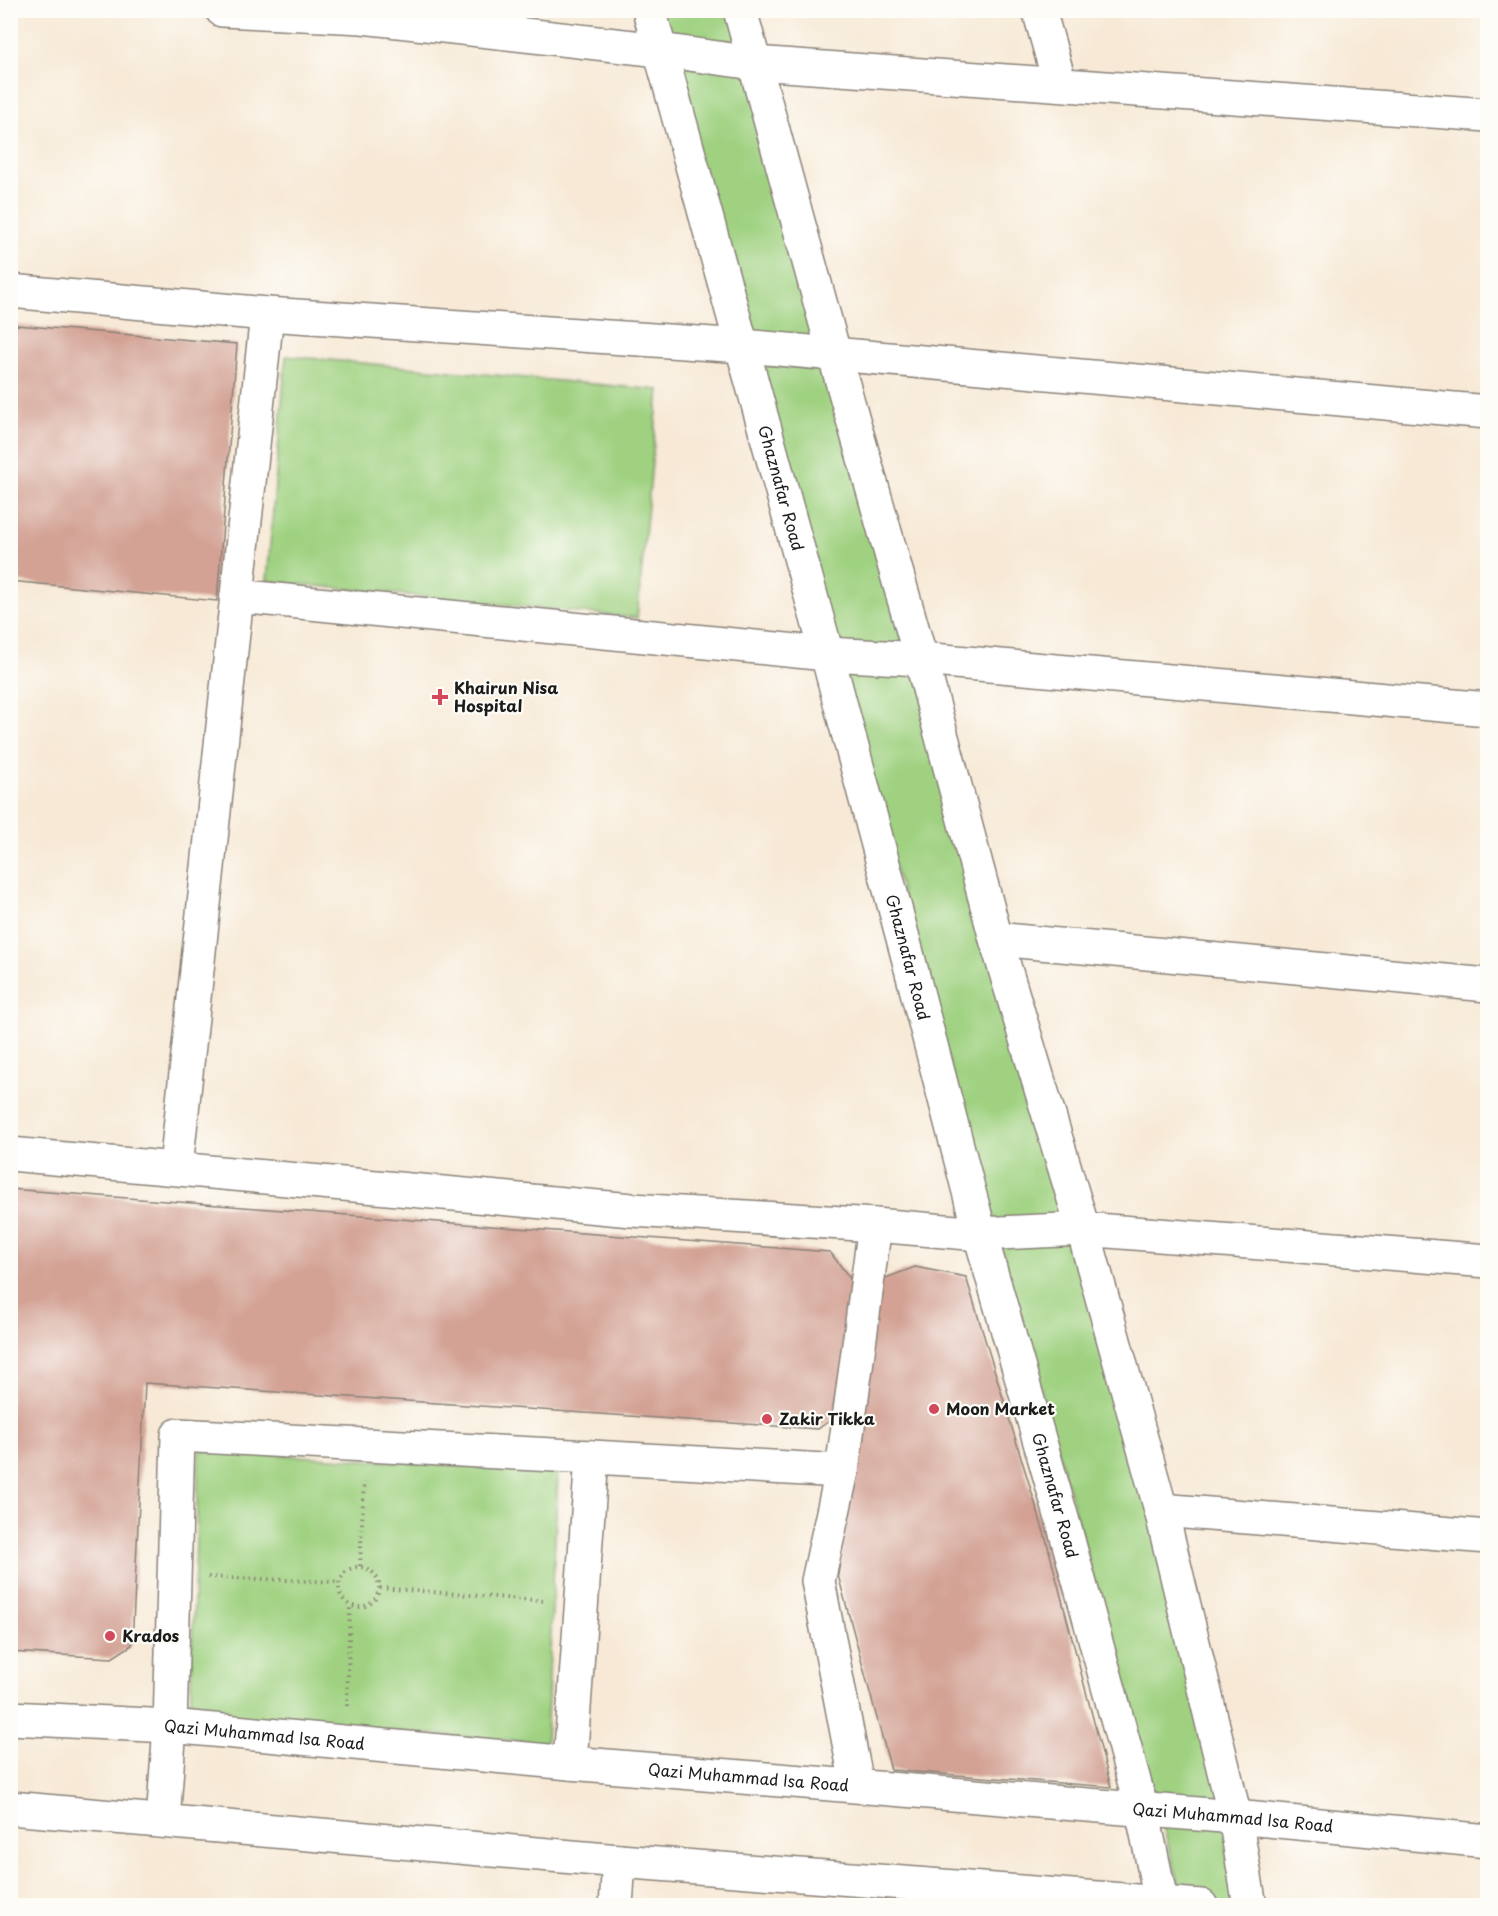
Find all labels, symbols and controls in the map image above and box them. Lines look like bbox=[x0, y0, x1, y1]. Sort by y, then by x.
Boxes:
street label: Ghaznafar Road bbox=[753, 422, 811, 553]
place label: Khairun Nisa Hospital bbox=[454, 675, 558, 717]
marker: Khairun Nisa Hospital bbox=[431, 688, 449, 706]
street label: Ghaznafar Road bbox=[881, 891, 937, 1023]
place label: Moon Market bbox=[946, 1396, 1055, 1420]
marker: Moon Market bbox=[927, 1402, 941, 1416]
place label: Zakir Tikka bbox=[779, 1406, 875, 1430]
marker: Zakir Tikka bbox=[760, 1412, 774, 1426]
street label: Ghaznafar Road bbox=[1027, 1430, 1085, 1561]
place label: Krados bbox=[122, 1623, 180, 1647]
marker: Krados bbox=[103, 1629, 117, 1643]
street label: Qazi Muhammad Isa Road bbox=[163, 1713, 366, 1755]
street label: Qazi Muhammad Isa Road bbox=[647, 1756, 850, 1797]
street label: Qazi Muhammad Isa Road bbox=[1132, 1796, 1334, 1837]

